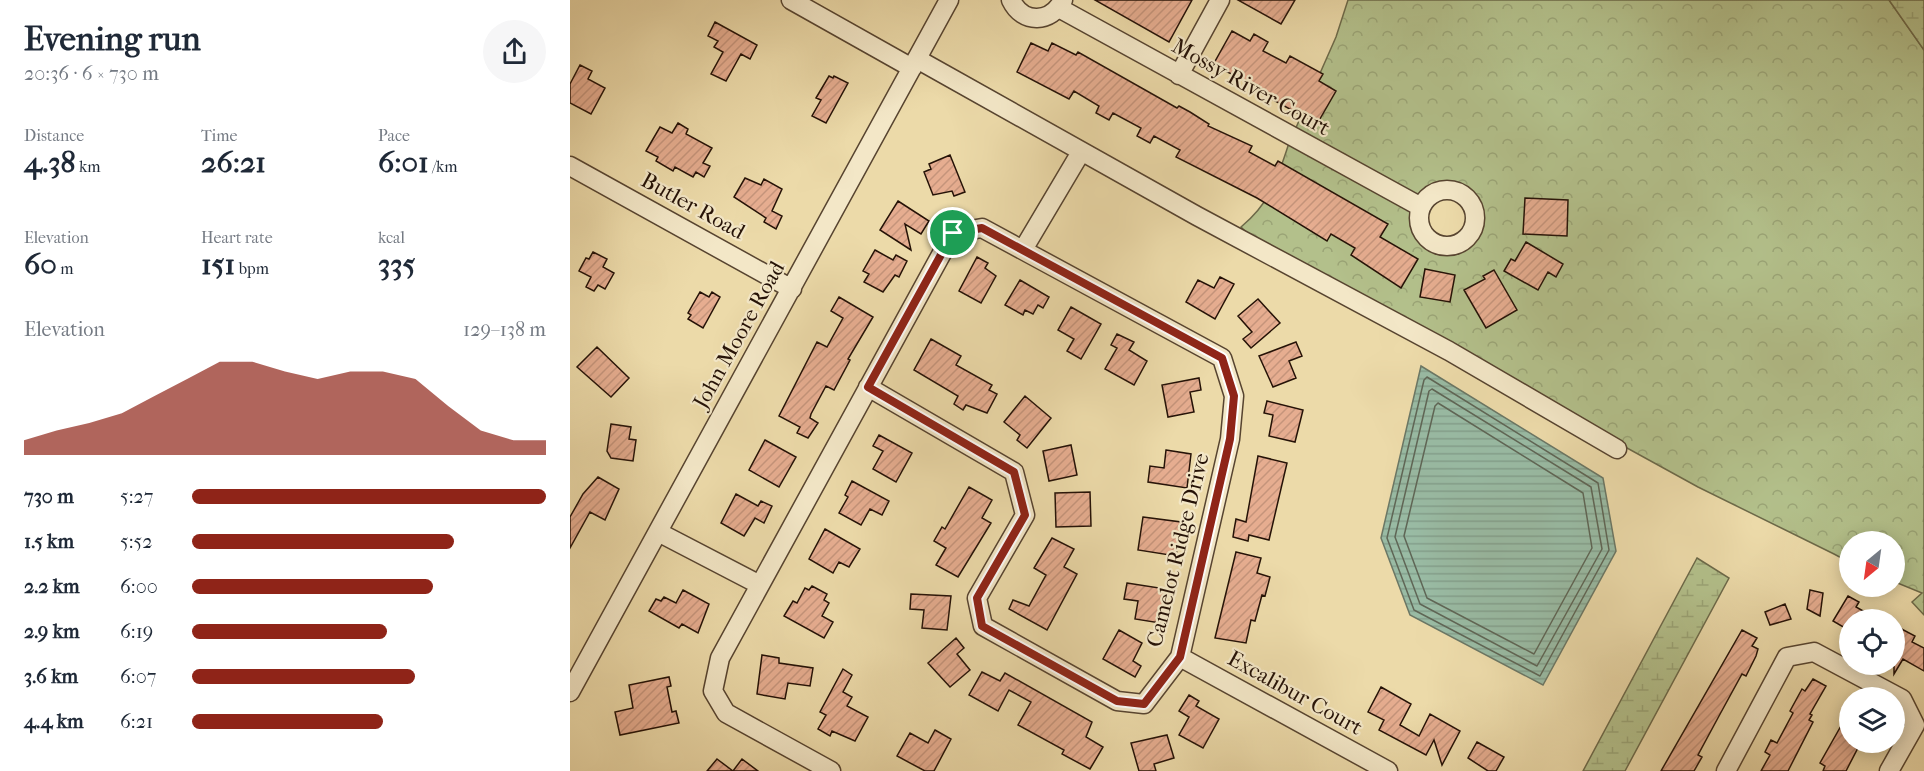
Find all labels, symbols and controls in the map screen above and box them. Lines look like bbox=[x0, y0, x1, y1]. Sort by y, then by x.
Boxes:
text: Evening run bbox=[24, 20, 201, 59]
button: share bbox=[483, 20, 546, 83]
street label: Mossy River Court bbox=[1167, 33, 1335, 141]
text: 20:36 · 6 × 730 m bbox=[24, 62, 159, 85]
text: Distance bbox=[24, 126, 84, 145]
text: Time bbox=[201, 126, 237, 145]
text: Pace bbox=[378, 126, 410, 145]
text: 4.38 bbox=[24, 145, 76, 180]
text: 26:21 bbox=[201, 145, 266, 180]
text: 6:01 bbox=[378, 145, 429, 180]
text: km bbox=[76, 157, 101, 176]
text: /km bbox=[429, 157, 457, 176]
street label: Butler Road bbox=[637, 167, 750, 246]
pin bbox=[927, 207, 978, 258]
icon: arrive bbox=[936, 216, 969, 249]
text: Elevation bbox=[24, 228, 89, 247]
text: Heart rate bbox=[201, 228, 273, 247]
text: kcal bbox=[378, 228, 405, 247]
text: 60 bbox=[24, 247, 57, 282]
text: 151 bbox=[201, 247, 235, 282]
text: 335 bbox=[378, 247, 416, 282]
street label: John Moore Road bbox=[687, 256, 791, 415]
text: m bbox=[57, 259, 74, 278]
text: bpm bbox=[235, 259, 269, 278]
text: Elevation bbox=[24, 318, 105, 341]
text: 129–138 m bbox=[463, 318, 546, 341]
street label: Camelot Ridge Drive bbox=[1141, 450, 1215, 650]
text: 730 m bbox=[24, 485, 74, 508]
text: 5:27 bbox=[120, 485, 153, 508]
text: 1.5 km bbox=[24, 530, 74, 553]
text: 5:52 bbox=[120, 530, 152, 553]
north arrow bbox=[1839, 531, 1905, 597]
map controls bbox=[1839, 531, 1905, 753]
text: 2.2 km bbox=[24, 575, 80, 598]
text: 6:00 bbox=[120, 575, 158, 598]
button: locate bbox=[1839, 609, 1905, 675]
text: 2.9 km bbox=[24, 620, 80, 643]
text: 6:19 bbox=[120, 620, 153, 643]
street label: Excalibur Court bbox=[1223, 645, 1367, 741]
text: 3.6 km bbox=[24, 665, 78, 688]
text: 6:07 bbox=[120, 665, 156, 688]
button: layers bbox=[1839, 687, 1905, 753]
text: 4.4 km bbox=[24, 710, 84, 733]
text: 6:21 bbox=[120, 710, 153, 733]

